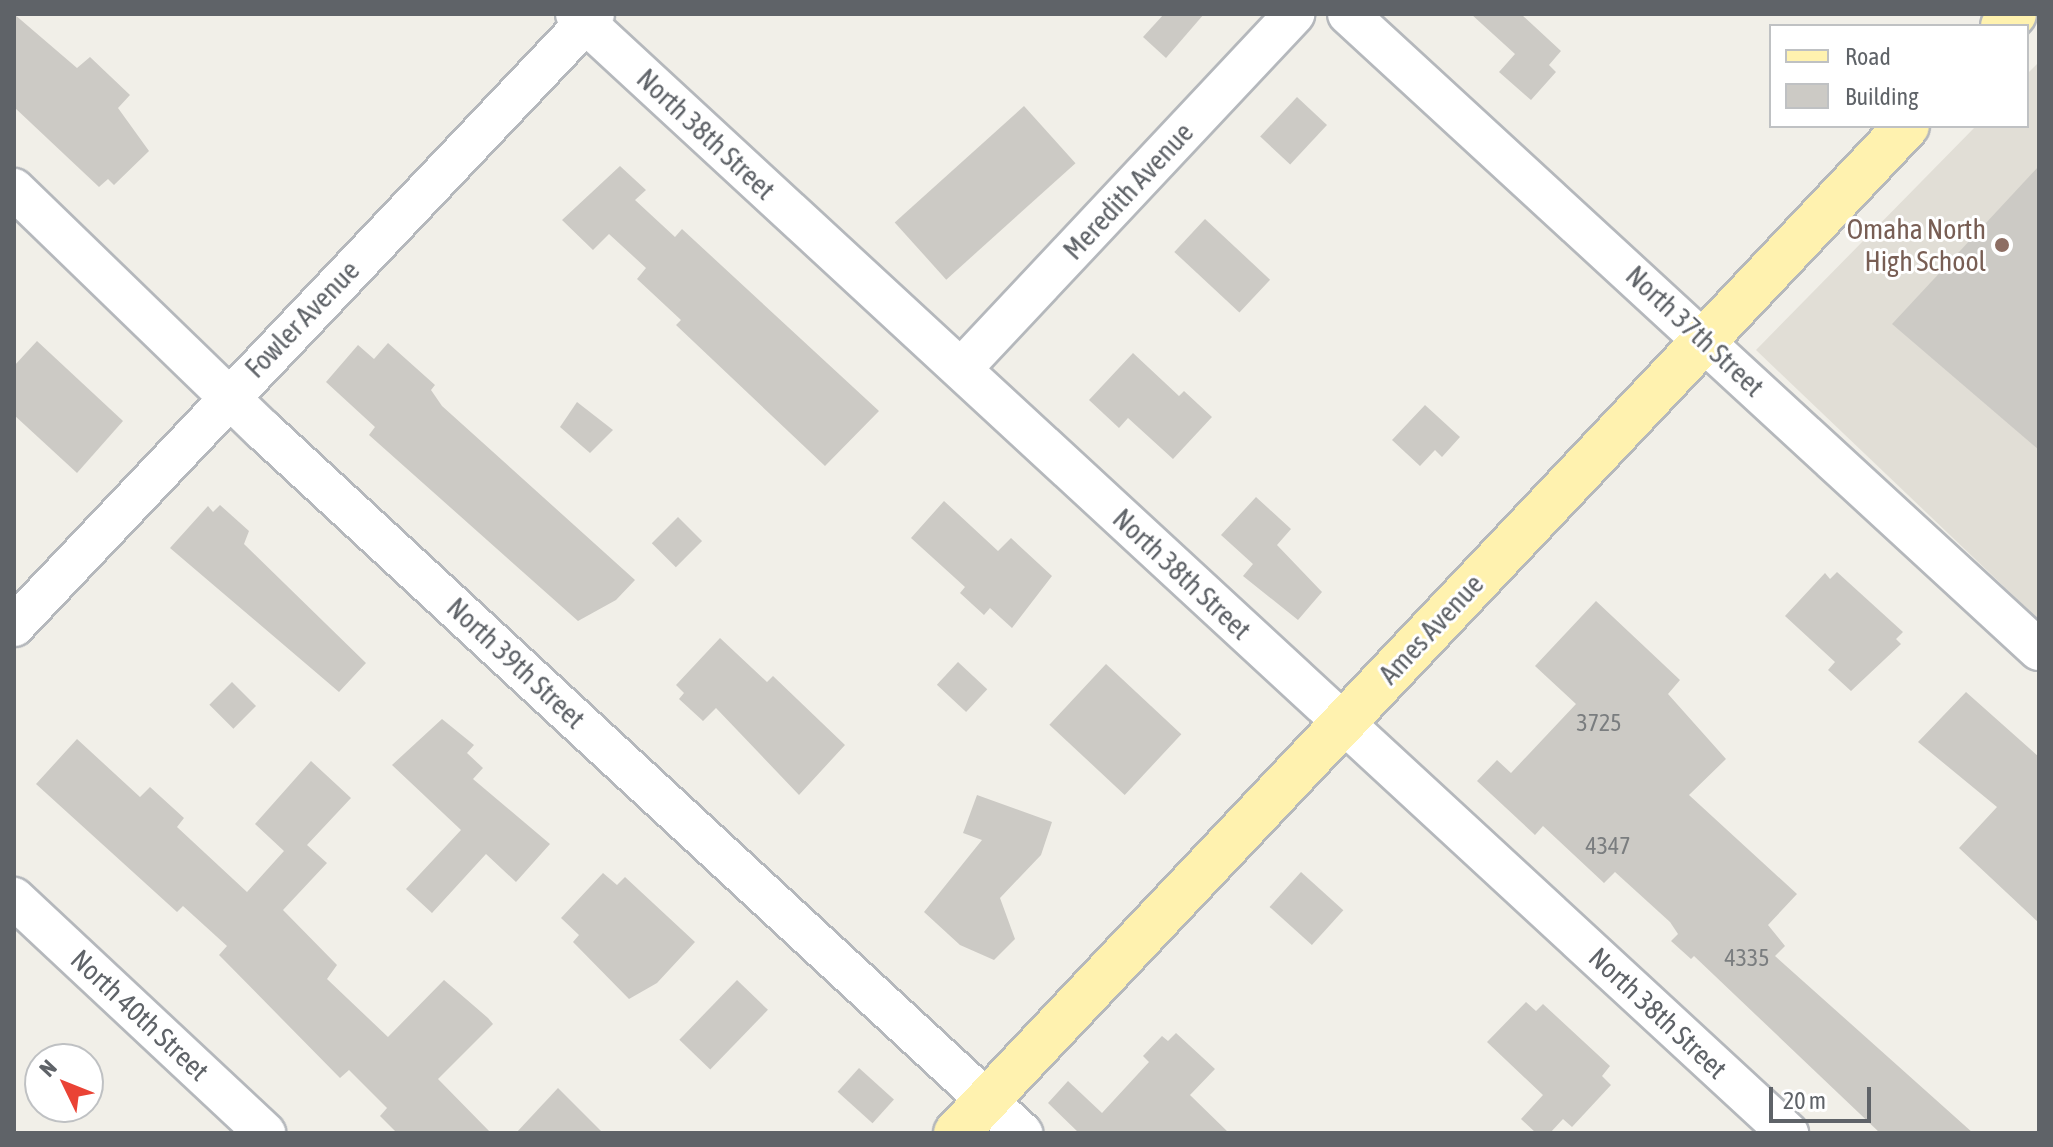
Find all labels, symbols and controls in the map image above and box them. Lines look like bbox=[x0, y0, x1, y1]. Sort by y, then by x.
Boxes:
legend bbox=[1769, 24, 2029, 128]
text: Road bbox=[1845, 43, 1891, 70]
street label: North 38th Street bbox=[630, 62, 782, 206]
text: Building bbox=[1845, 83, 1918, 110]
street label: Meredith Avenue bbox=[1056, 116, 1200, 266]
place label: Omaha North High School bbox=[1847, 212, 1986, 278]
marker: Omaha North High School bbox=[1993, 236, 2011, 254]
street label: Fowler Avenue bbox=[238, 253, 366, 385]
street label: North 37th Street bbox=[1619, 259, 1771, 403]
street label: North 38th Street bbox=[1106, 502, 1258, 646]
street label: Ames Avenue bbox=[1372, 567, 1490, 691]
street label: North 39th Street bbox=[440, 591, 592, 735]
house number: 3725 bbox=[1576, 709, 1622, 737]
house number: 4347 bbox=[1585, 832, 1631, 860]
street label: North 38th Street bbox=[1582, 941, 1734, 1085]
street label: North 40th Street bbox=[64, 943, 216, 1087]
house number: 4335 bbox=[1724, 944, 1770, 972]
north arrow bbox=[24, 1043, 104, 1123]
text: N bbox=[34, 1054, 62, 1082]
scale bar bbox=[1773, 1071, 1875, 1121]
text: 20 m bbox=[1783, 1087, 1826, 1114]

